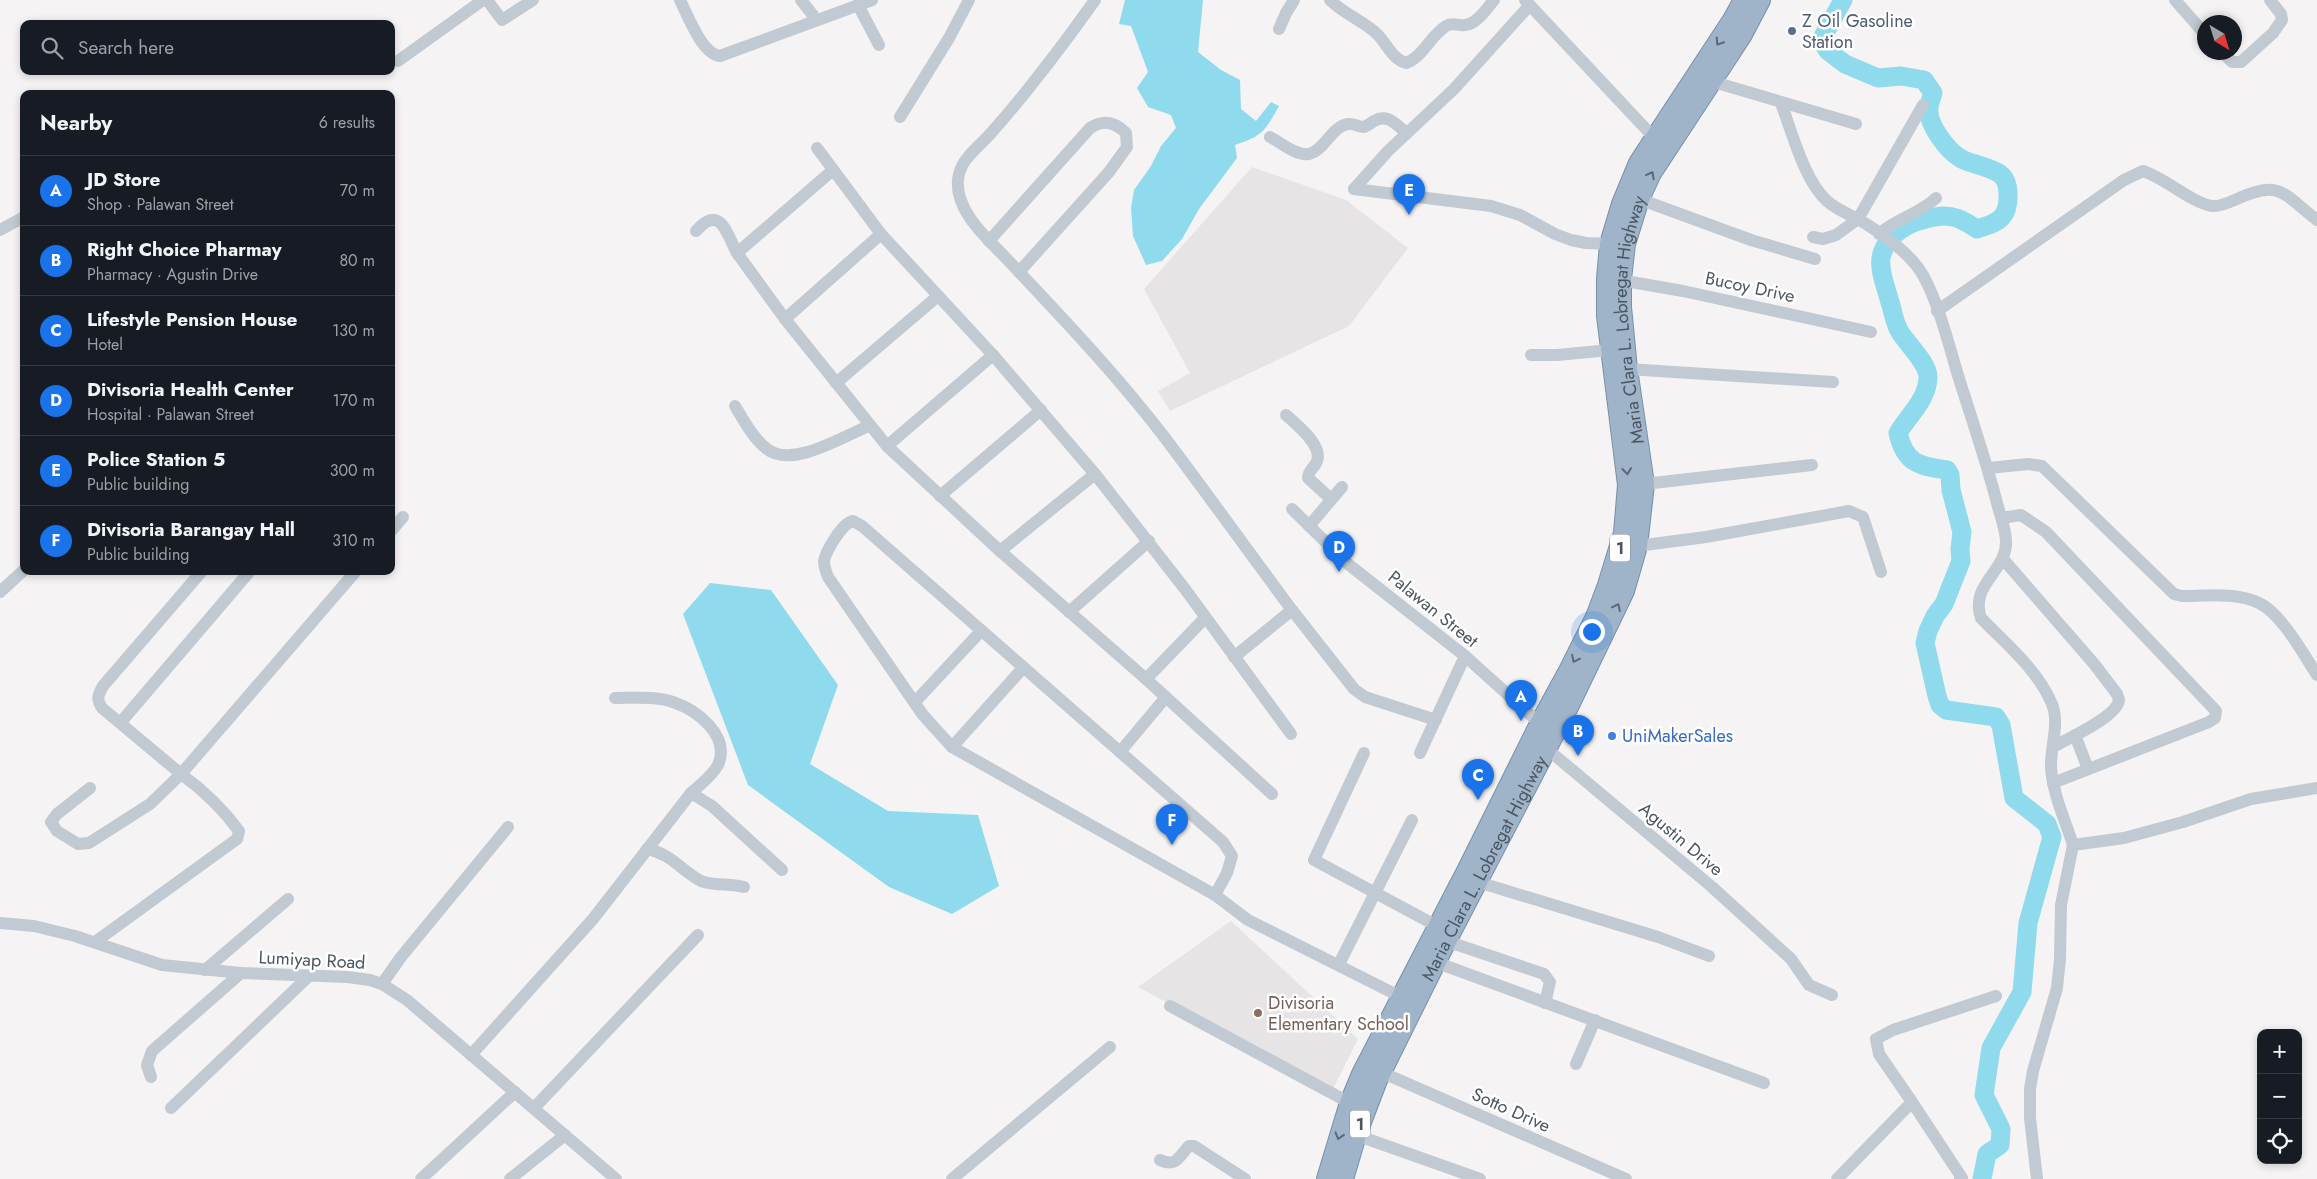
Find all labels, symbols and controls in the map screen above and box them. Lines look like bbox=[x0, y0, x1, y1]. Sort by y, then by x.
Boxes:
place label: Z Oil Gasoline Station bbox=[1802, 8, 1913, 55]
north arrow bbox=[2197, 15, 2242, 60]
search box bbox=[20, 20, 395, 75]
marker: Z Oil Gasoline Station bbox=[1786, 25, 1798, 37]
icon: search bbox=[38, 34, 66, 62]
text: Search here bbox=[78, 34, 174, 61]
one-way arrow bbox=[1715, 36, 1725, 45]
text: Nearby bbox=[40, 108, 112, 138]
text: 6 results bbox=[319, 111, 375, 134]
text: JD Store bbox=[87, 166, 160, 193]
one-way arrow bbox=[1645, 172, 1655, 181]
pin: E bbox=[1393, 174, 1425, 215]
text: A bbox=[50, 179, 62, 202]
text: 70 m bbox=[340, 179, 375, 202]
street label: Maria Clara L. Lobregat Highway bbox=[1608, 192, 1652, 446]
text: Shop · Palawan Street bbox=[87, 193, 234, 216]
text: Right Choice Pharmay bbox=[87, 236, 282, 263]
text: B bbox=[51, 249, 61, 272]
text: 80 m bbox=[339, 249, 375, 272]
text: Pharmacy · Agustin Drive bbox=[87, 263, 258, 286]
street label: Bucoy Drive bbox=[1703, 265, 1797, 309]
text: Lifestyle Pension House bbox=[87, 306, 297, 333]
text: C bbox=[50, 319, 62, 342]
text: 130 m bbox=[332, 319, 375, 342]
text: Hotel bbox=[87, 333, 123, 356]
text: Divisoria Health Center bbox=[87, 376, 294, 403]
text: D bbox=[50, 389, 62, 412]
text: 170 m bbox=[333, 389, 375, 412]
text: Hospital · Palawan Street bbox=[87, 403, 254, 426]
text: Police Station 5 bbox=[87, 446, 225, 473]
text: E bbox=[51, 459, 61, 482]
text: 300 m bbox=[330, 459, 375, 482]
one-way arrow bbox=[1621, 467, 1632, 475]
text: Public building bbox=[87, 473, 189, 496]
text: Divisoria Barangay Hall bbox=[87, 516, 295, 543]
text: F bbox=[52, 529, 60, 552]
text: 310 m bbox=[332, 529, 375, 552]
pin: D bbox=[1323, 531, 1355, 572]
road number: 1 bbox=[1610, 534, 1630, 562]
text: Public building bbox=[87, 543, 189, 566]
street label: Palawan Street bbox=[1382, 564, 1484, 654]
one-way arrow bbox=[1610, 603, 1621, 612]
your location bbox=[1579, 619, 1605, 645]
one-way arrow bbox=[1571, 654, 1581, 663]
pin: A bbox=[1505, 680, 1537, 721]
pin: B bbox=[1562, 715, 1594, 756]
place label: UniMakerSales bbox=[1622, 723, 1733, 749]
marker: UniMakerSales bbox=[1606, 730, 1618, 742]
street label: Maria Clara L. Lobregat Highway bbox=[1417, 751, 1551, 985]
pin: C bbox=[1462, 759, 1494, 800]
street label: Agustin Drive bbox=[1633, 796, 1729, 882]
pin: F bbox=[1156, 804, 1188, 845]
street label: Lumiyap Road bbox=[258, 944, 366, 976]
place label: Divisoria Elementary School bbox=[1268, 990, 1409, 1037]
marker: Divisoria Elementary School bbox=[1252, 1007, 1264, 1019]
map controls bbox=[2257, 1029, 2302, 1164]
button: + bbox=[2257, 1029, 2302, 1074]
button: − bbox=[2257, 1074, 2302, 1119]
street label: Sotto Drive bbox=[1468, 1081, 1554, 1139]
road number: 1 bbox=[1350, 1110, 1370, 1138]
button: locate bbox=[2257, 1119, 2302, 1164]
one-way arrow bbox=[1335, 1131, 1345, 1140]

